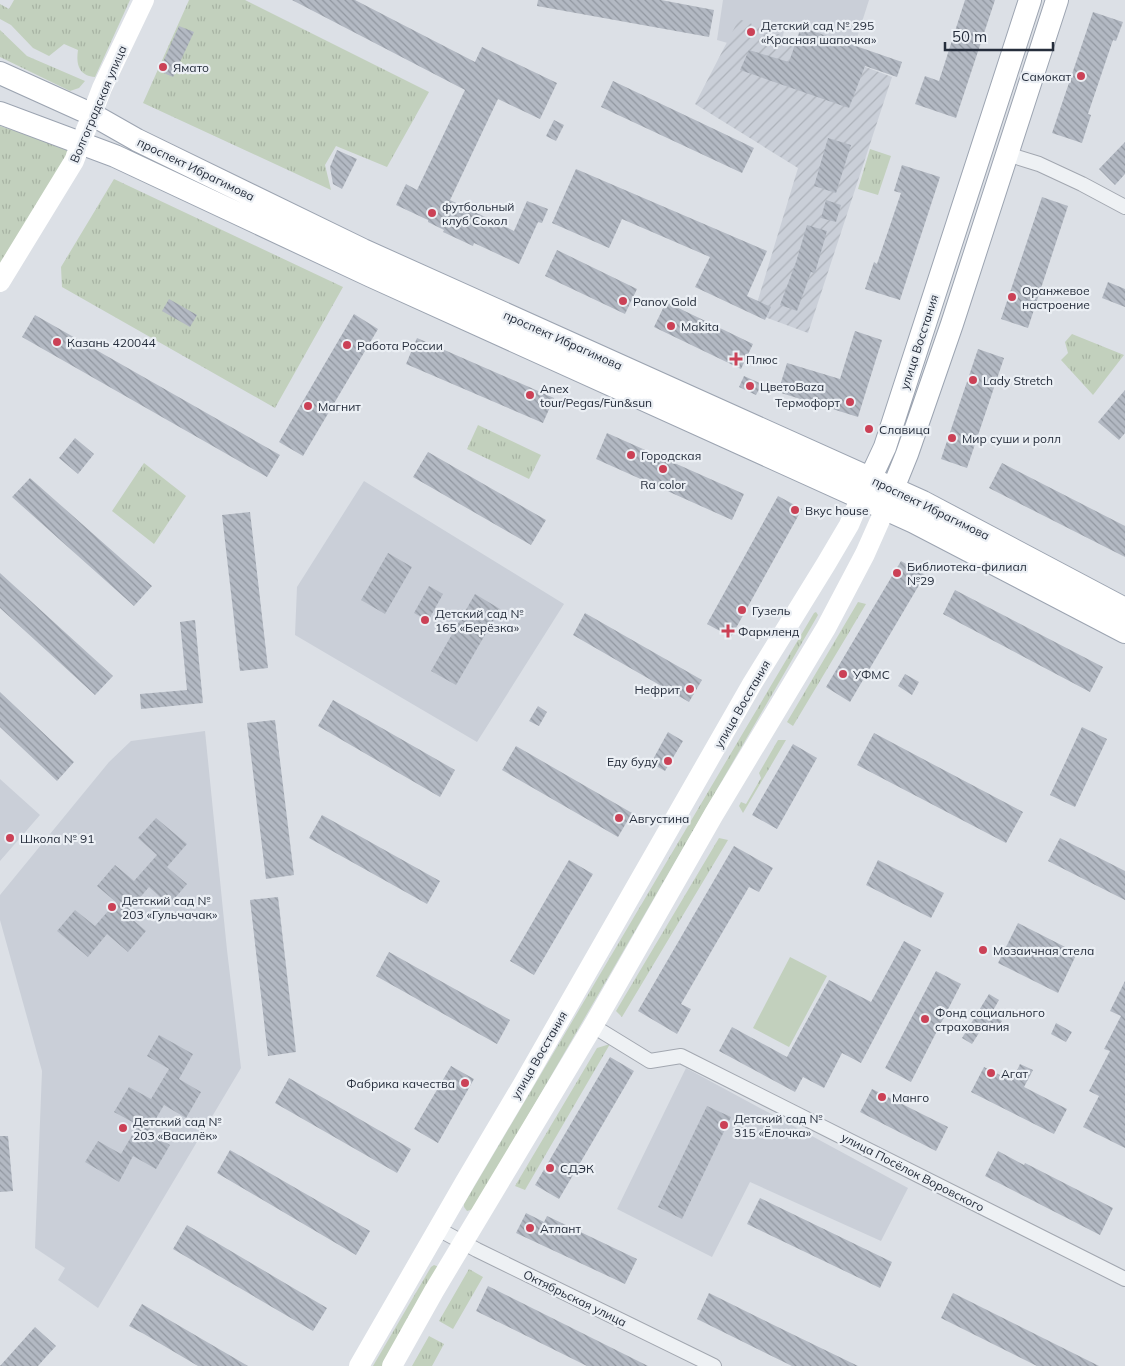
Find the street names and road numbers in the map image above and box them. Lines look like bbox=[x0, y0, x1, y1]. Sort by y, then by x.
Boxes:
street label: Волгоградская улица bbox=[66, 43, 130, 165]
street label: проспект Ибрагимова bbox=[135, 134, 257, 204]
street label: улица Восстания bbox=[897, 293, 941, 391]
street label: проспект Ибрагимова bbox=[501, 307, 625, 373]
street label: проспект Ибрагимова bbox=[870, 473, 992, 543]
street label: улица Восстания bbox=[711, 657, 773, 751]
street label: улица Восстания bbox=[508, 1008, 570, 1102]
street label: улица Посёлок Воровского bbox=[839, 1129, 987, 1215]
street label: Октябрьская улица bbox=[521, 1266, 629, 1330]

